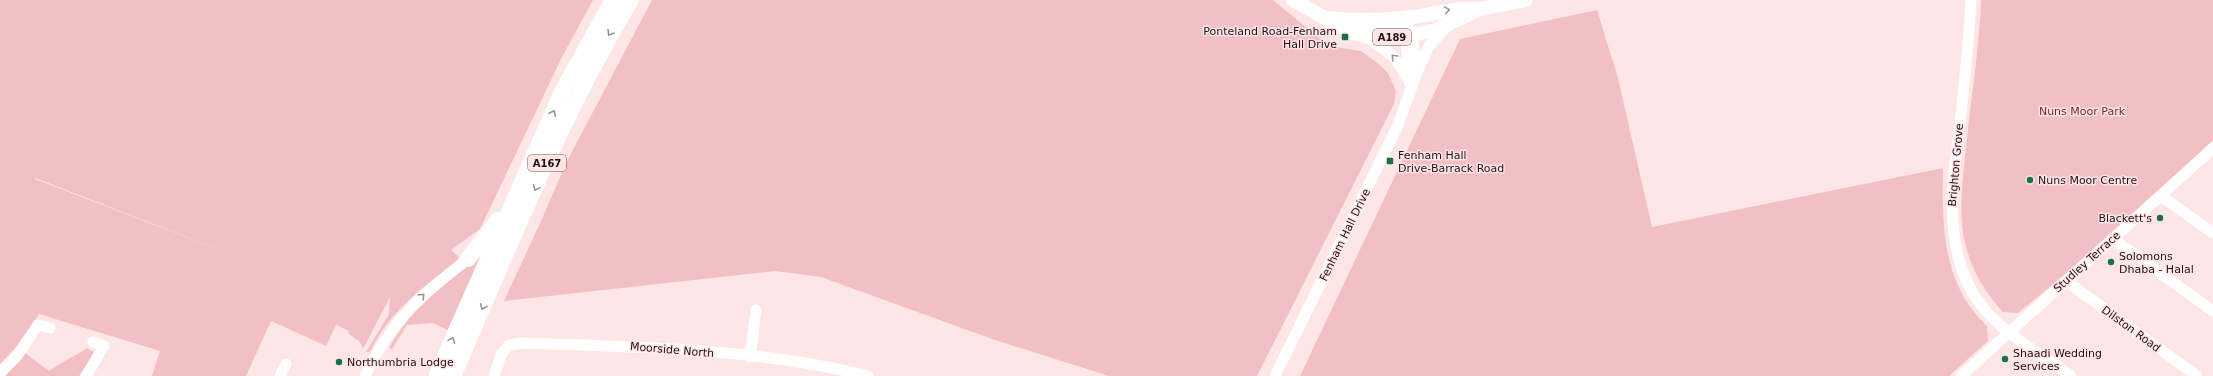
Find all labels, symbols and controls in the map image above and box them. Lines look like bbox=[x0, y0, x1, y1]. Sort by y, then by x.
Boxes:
one-way arrow bbox=[1444, 7, 1450, 15]
place label: Ponteland Road-Fenham Hall Drive bbox=[1203, 25, 1337, 51]
one-way arrow bbox=[608, 29, 615, 36]
road number: A189 bbox=[1373, 29, 1411, 45]
marker: Ponteland Road-Fenham Hall Drive bbox=[1340, 32, 1350, 42]
one-way arrow bbox=[1391, 54, 1399, 62]
park label: Nuns Moor Park bbox=[2039, 105, 2126, 118]
one-way arrow bbox=[548, 109, 556, 117]
street label: Brighton Grove bbox=[1946, 123, 1966, 207]
place label: Fenham Hall Drive-Barrack Road bbox=[1398, 149, 1504, 175]
road number: A167 bbox=[528, 155, 566, 171]
marker: Fenham Hall Drive-Barrack Road bbox=[1385, 156, 1395, 166]
place label: Nuns Moor Centre bbox=[2038, 174, 2137, 187]
marker: Nuns Moor Centre bbox=[2025, 175, 2035, 185]
one-way arrow bbox=[533, 184, 541, 192]
street label: Fenham Hall Drive bbox=[1317, 186, 1373, 283]
place label: Blackett's bbox=[2098, 212, 2152, 225]
marker: Blackett's bbox=[2155, 213, 2165, 223]
street label: Studley Terrace bbox=[2051, 229, 2123, 295]
place label: Solomons Dhaba - Halal bbox=[2119, 250, 2194, 276]
marker: Solomons Dhaba - Halal bbox=[2106, 257, 2116, 267]
one-way arrow bbox=[418, 293, 425, 300]
one-way arrow bbox=[480, 303, 488, 311]
street label: Dilston Road bbox=[2099, 303, 2163, 355]
one-way arrow bbox=[447, 337, 455, 345]
street label: Moorside North bbox=[629, 340, 715, 360]
place label: Shaadi Wedding Services bbox=[2013, 347, 2102, 373]
marker: Shaadi Wedding Services bbox=[2000, 354, 2010, 364]
place label: Northumbria Lodge bbox=[347, 356, 454, 369]
marker: Northumbria Lodge bbox=[334, 357, 344, 367]

